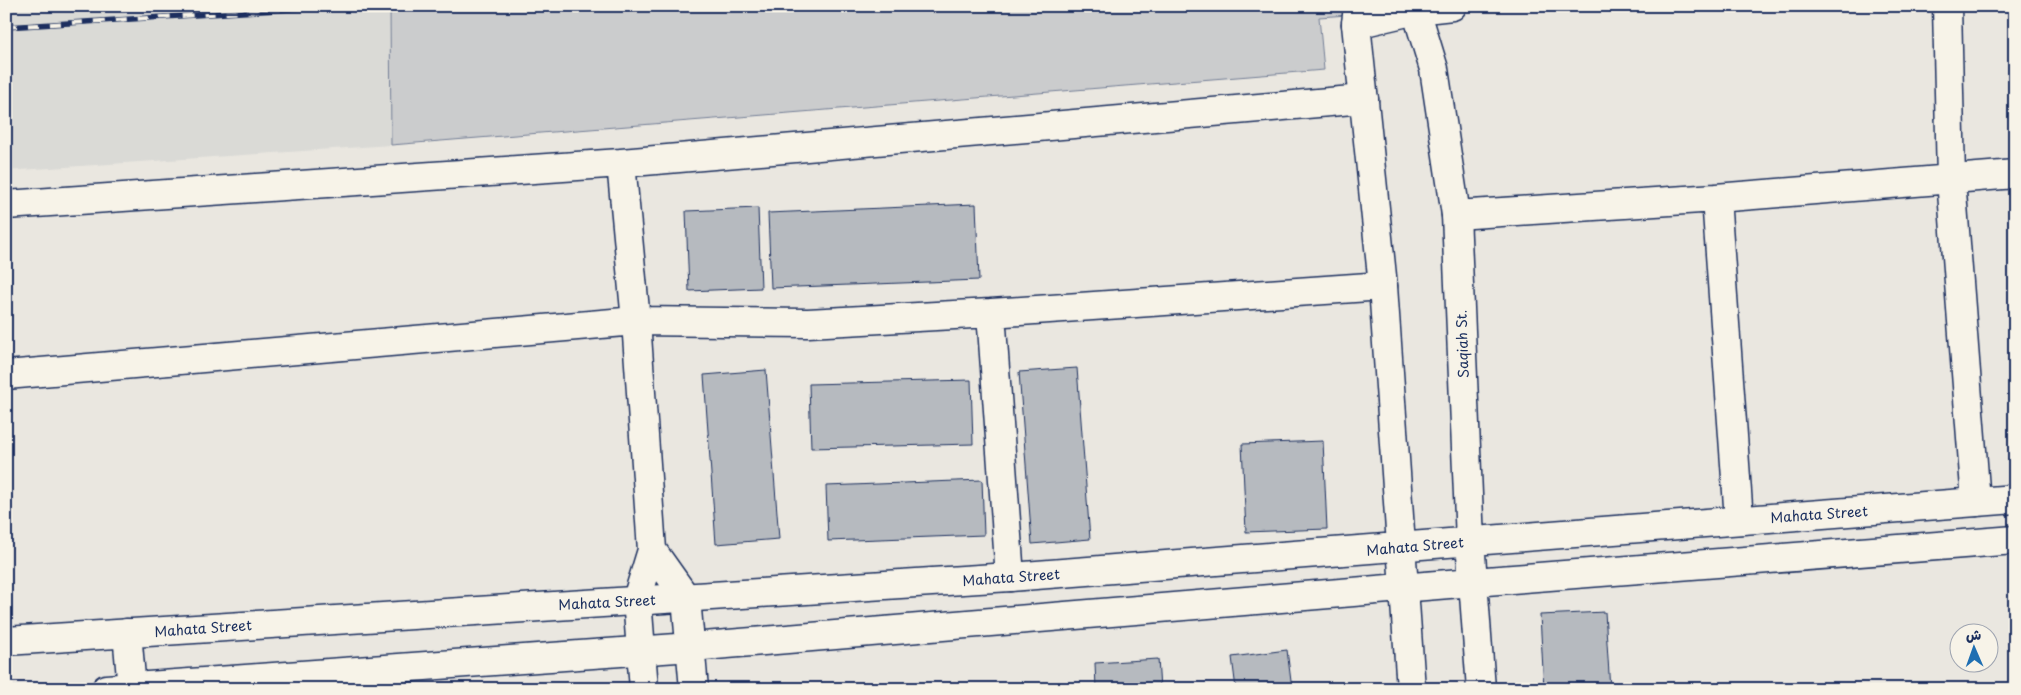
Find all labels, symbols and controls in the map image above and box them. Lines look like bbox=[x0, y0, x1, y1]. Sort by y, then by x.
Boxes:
street label: Saqiah St. bbox=[1450, 309, 1474, 379]
street label: Mahata Street bbox=[1770, 500, 1869, 528]
street label: Mahata Street bbox=[1365, 531, 1465, 561]
street label: Mahata Street bbox=[962, 563, 1061, 591]
street label: Mahata Street bbox=[558, 589, 657, 615]
street label: Mahata Street bbox=[154, 614, 253, 642]
north arrow bbox=[1948, 622, 1998, 672]
text: ش bbox=[1965, 624, 1982, 645]

